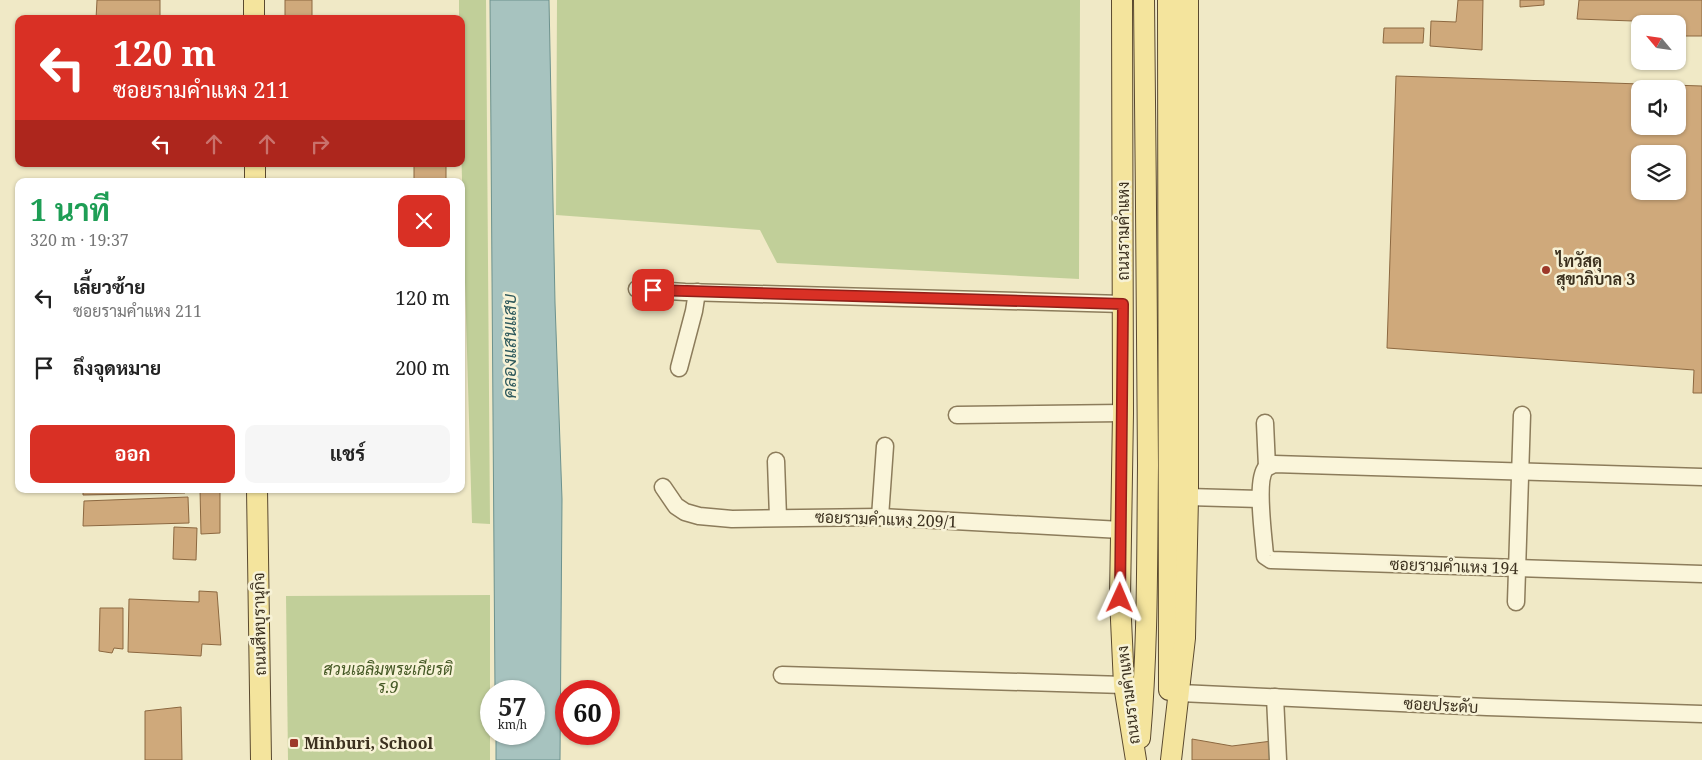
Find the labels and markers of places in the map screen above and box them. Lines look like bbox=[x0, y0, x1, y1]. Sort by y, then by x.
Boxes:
place label: ไทวัสดุ สุขาภิบาล 3 bbox=[1554, 250, 1635, 291]
marker: ไทวัสดุ สุขาภิบาล 3 bbox=[1540, 264, 1552, 276]
pin bbox=[632, 269, 674, 311]
place label: Minburi, School bbox=[304, 732, 433, 754]
marker: Minburi, School bbox=[288, 737, 300, 749]

